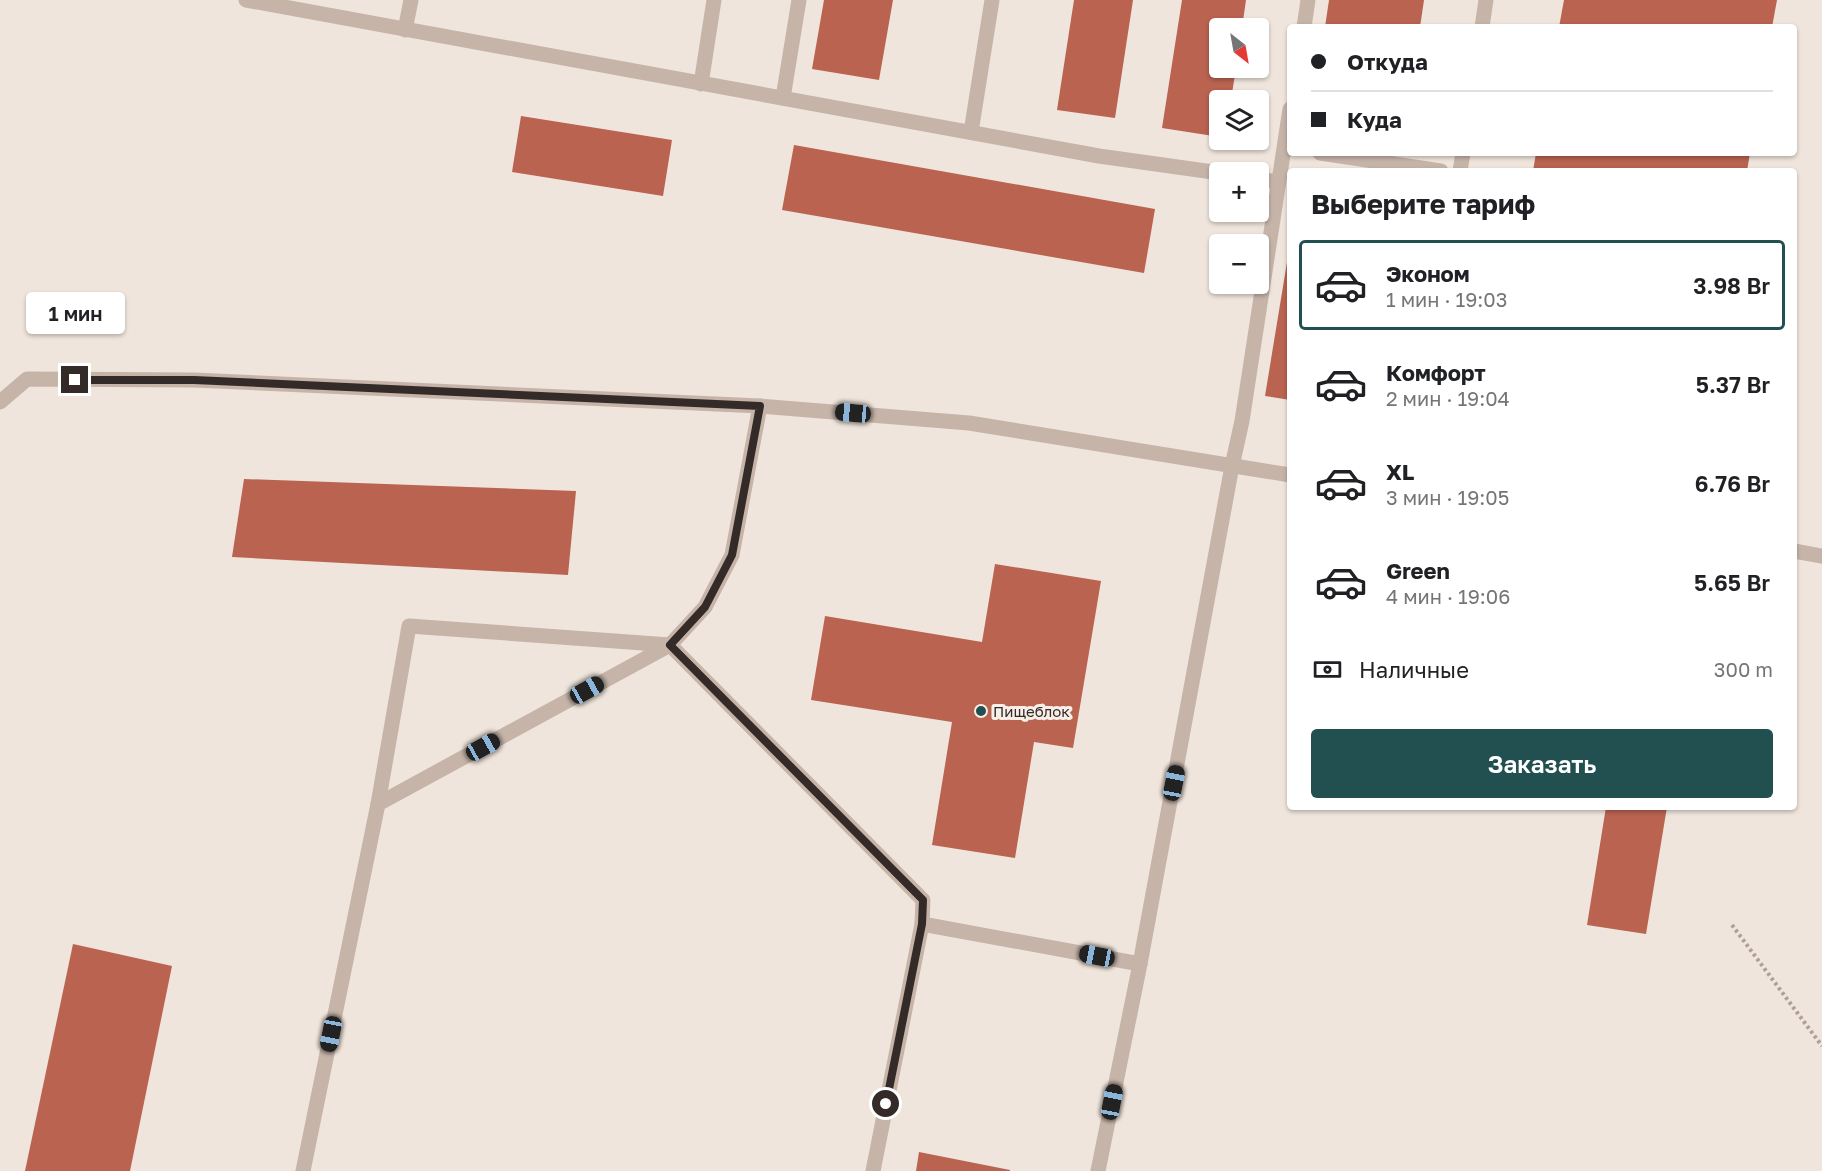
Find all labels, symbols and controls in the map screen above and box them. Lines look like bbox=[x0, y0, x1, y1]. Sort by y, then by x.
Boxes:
north arrow bbox=[1209, 18, 1269, 78]
map controls bbox=[1209, 18, 1269, 294]
text: Откуда bbox=[1347, 48, 1428, 75]
button: layers bbox=[1209, 90, 1269, 150]
text: Куда bbox=[1347, 106, 1402, 133]
button: + bbox=[1209, 162, 1269, 222]
text: Выберите тариф bbox=[1311, 188, 1535, 220]
button: − bbox=[1209, 234, 1269, 294]
icon: car bbox=[1314, 258, 1368, 312]
text: Эконом bbox=[1386, 260, 1470, 287]
text: 3.98 Br bbox=[1693, 272, 1770, 299]
text: 1 мин · 19:03 bbox=[1386, 287, 1507, 311]
callout: 1 мин bbox=[26, 293, 124, 335]
text: 1 мин bbox=[49, 301, 102, 325]
icon: car bbox=[1314, 357, 1368, 411]
text: Комфорт bbox=[1386, 359, 1486, 386]
route end bbox=[61, 366, 88, 393]
text: 5.37 Br bbox=[1696, 371, 1770, 398]
text: 2 мин · 19:04 bbox=[1386, 386, 1510, 410]
car bbox=[834, 402, 872, 424]
icon: car bbox=[1314, 456, 1368, 510]
text: XL bbox=[1386, 458, 1414, 485]
text: 6.76 Br bbox=[1695, 470, 1770, 497]
text: 3 мин · 19:05 bbox=[1386, 485, 1509, 509]
icon: car bbox=[1314, 555, 1368, 609]
text: Green bbox=[1386, 557, 1450, 584]
text: 5.65 Br bbox=[1694, 569, 1770, 596]
text: 4 мин · 19:06 bbox=[1386, 584, 1510, 608]
icon: cash bbox=[1311, 653, 1344, 686]
text: Наличные bbox=[1359, 656, 1469, 683]
text: 300 m bbox=[1714, 657, 1773, 681]
car bbox=[567, 673, 607, 707]
place label: Пищеблок bbox=[993, 702, 1070, 720]
marker: Пищеблок bbox=[974, 704, 988, 718]
button: Заказать bbox=[1311, 729, 1773, 798]
car bbox=[463, 730, 503, 764]
car bbox=[1162, 764, 1186, 802]
car bbox=[1078, 944, 1116, 968]
car bbox=[319, 1015, 343, 1053]
car bbox=[1100, 1083, 1124, 1121]
route start bbox=[872, 1090, 899, 1117]

